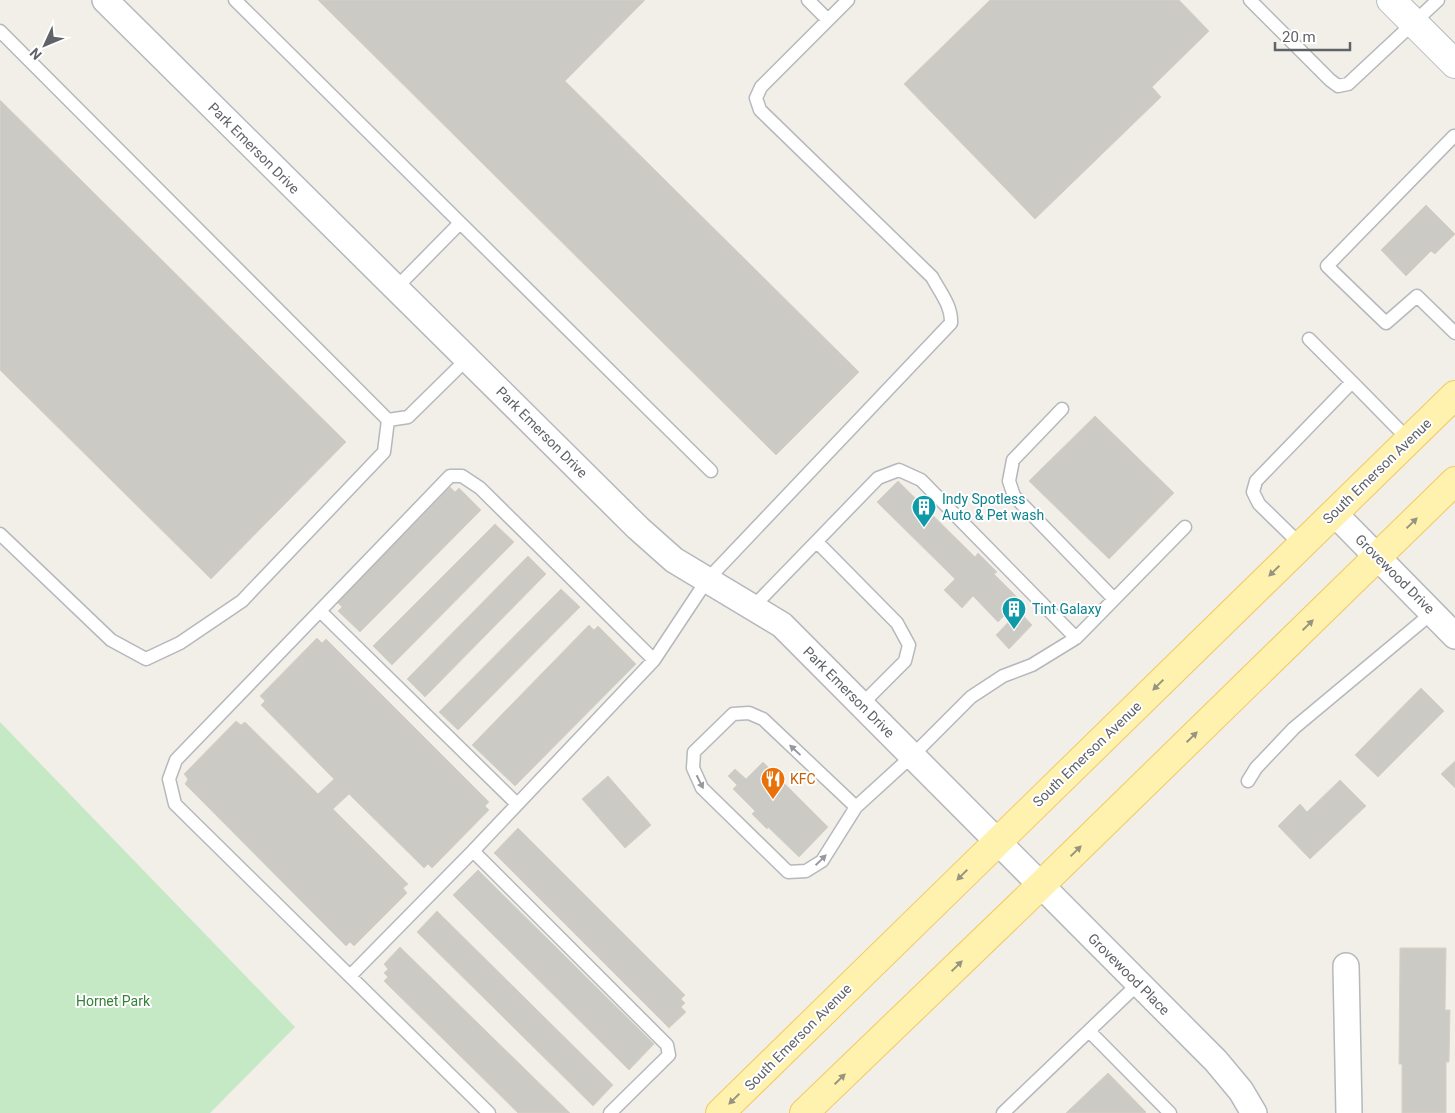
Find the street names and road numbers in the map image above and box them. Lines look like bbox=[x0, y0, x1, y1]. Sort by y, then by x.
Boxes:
street label: Park Emerson Drive bbox=[205, 99, 303, 197]
street label: Park Emerson Drive bbox=[493, 383, 591, 481]
street label: South Emerson Avenue bbox=[1320, 415, 1434, 527]
street label: Grovewood Drive bbox=[1352, 531, 1438, 617]
street label: Park Emerson Drive bbox=[800, 643, 898, 741]
street label: South Emerson Avenue bbox=[1030, 698, 1144, 810]
street label: Grovewood Place bbox=[1085, 930, 1173, 1018]
street label: South Emerson Avenue bbox=[741, 980, 855, 1094]

